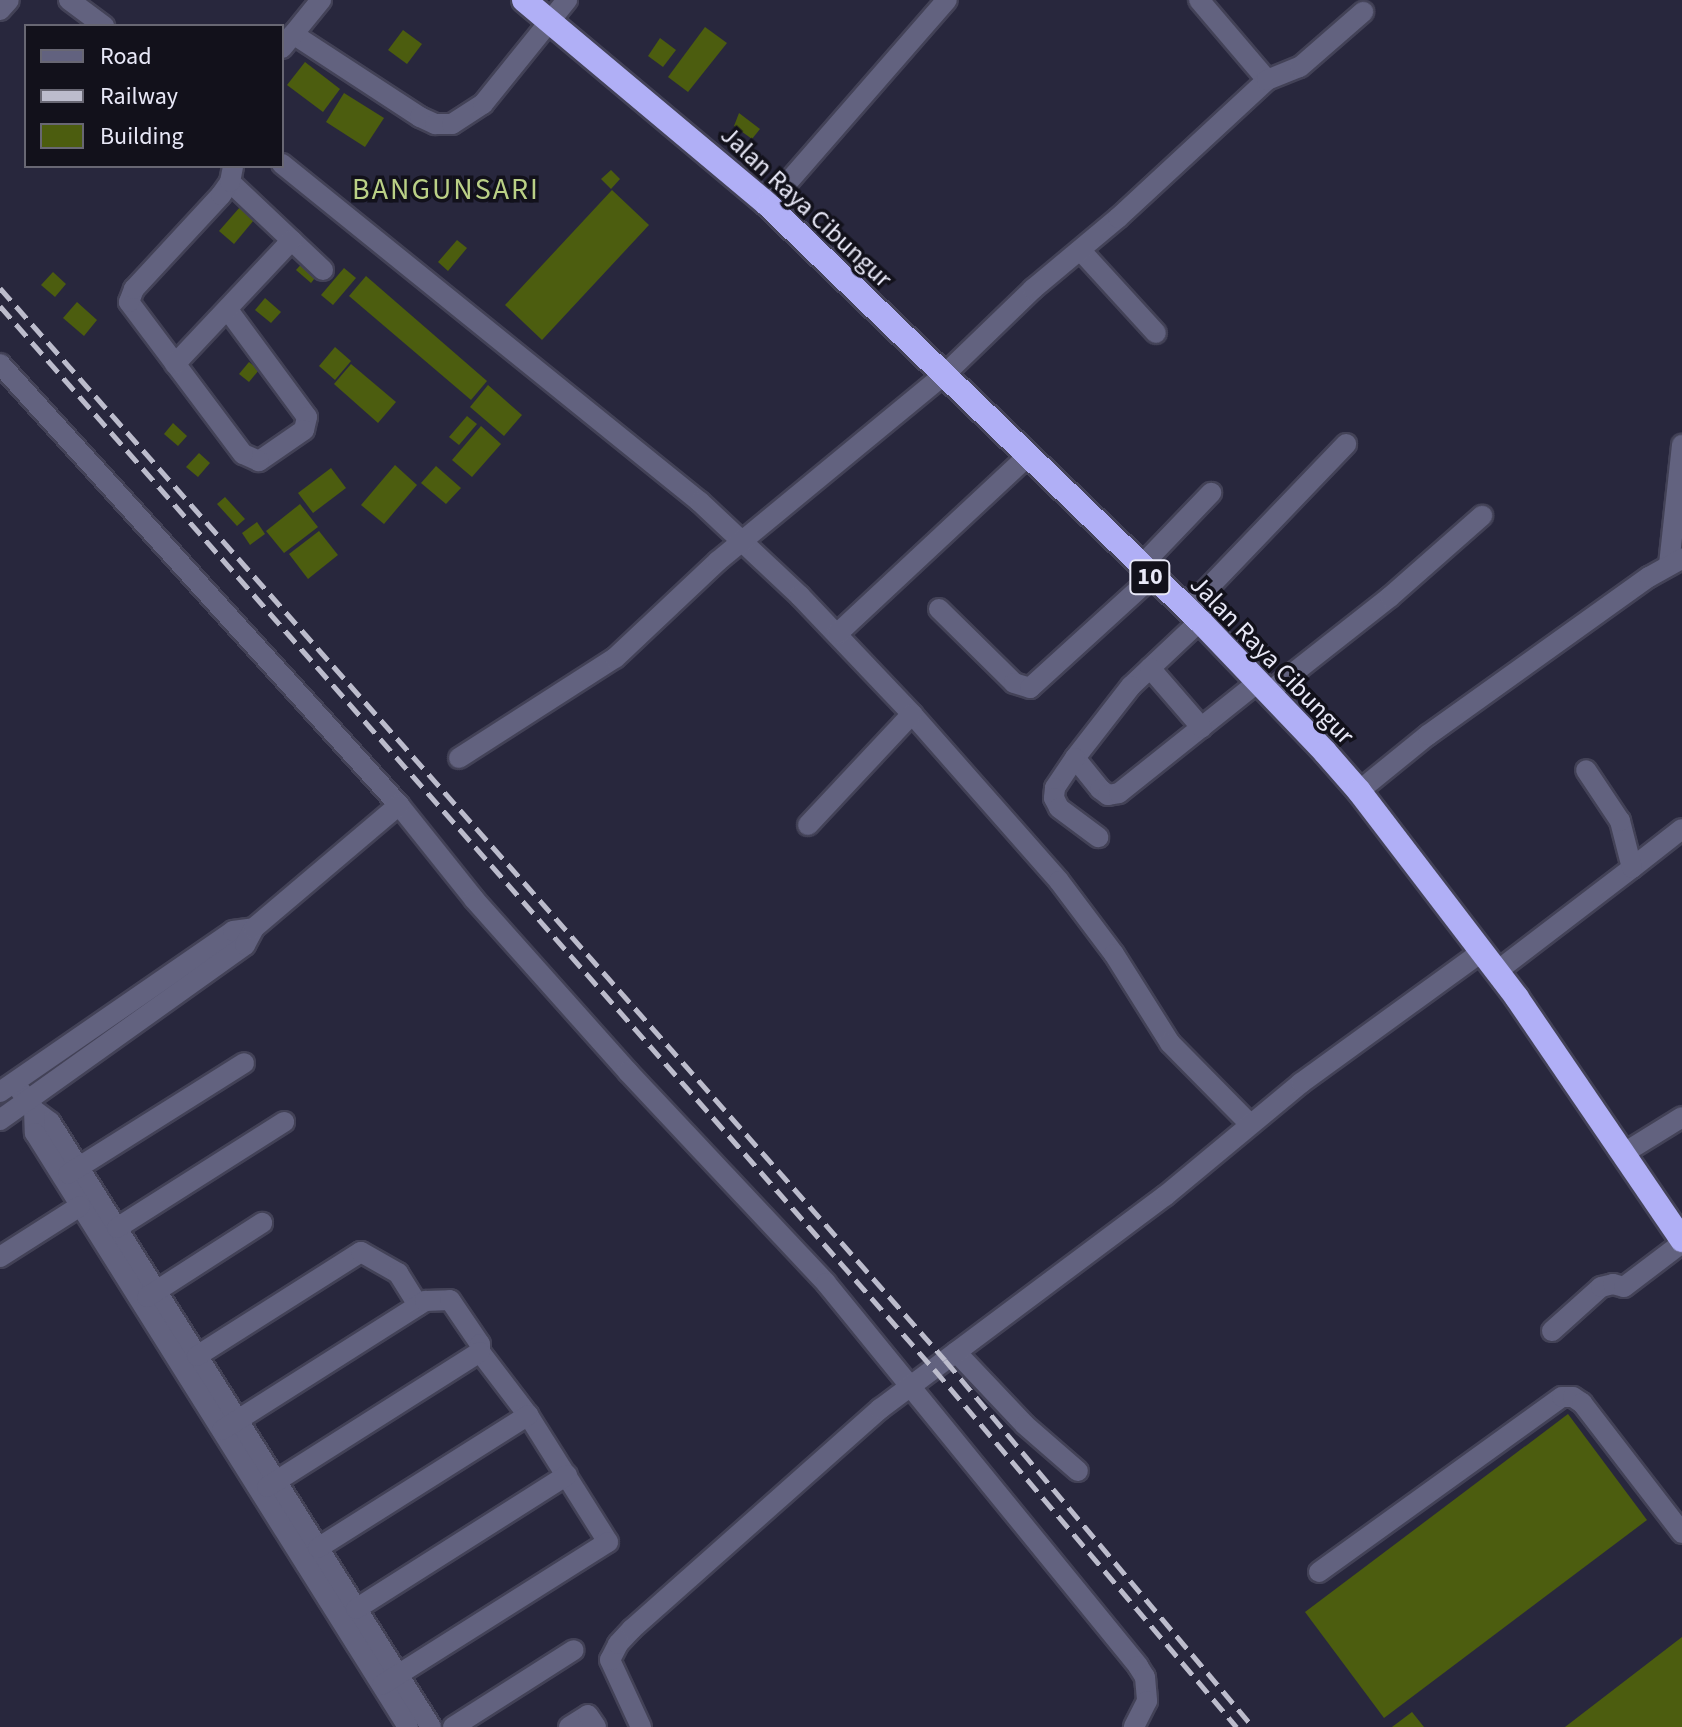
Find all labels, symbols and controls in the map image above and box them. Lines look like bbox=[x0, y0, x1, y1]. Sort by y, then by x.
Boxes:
legend bbox=[24, 24, 284, 168]
text: Road bbox=[100, 39, 152, 74]
text: Railway bbox=[100, 79, 178, 114]
text: Building bbox=[100, 119, 184, 154]
street label: Jalan Raya Cibungur bbox=[714, 120, 898, 294]
district label: BANGUNSARI bbox=[352, 172, 540, 208]
road number: 10 bbox=[1128, 557, 1172, 597]
street label: Jalan Raya Cibungur bbox=[1183, 569, 1361, 751]

